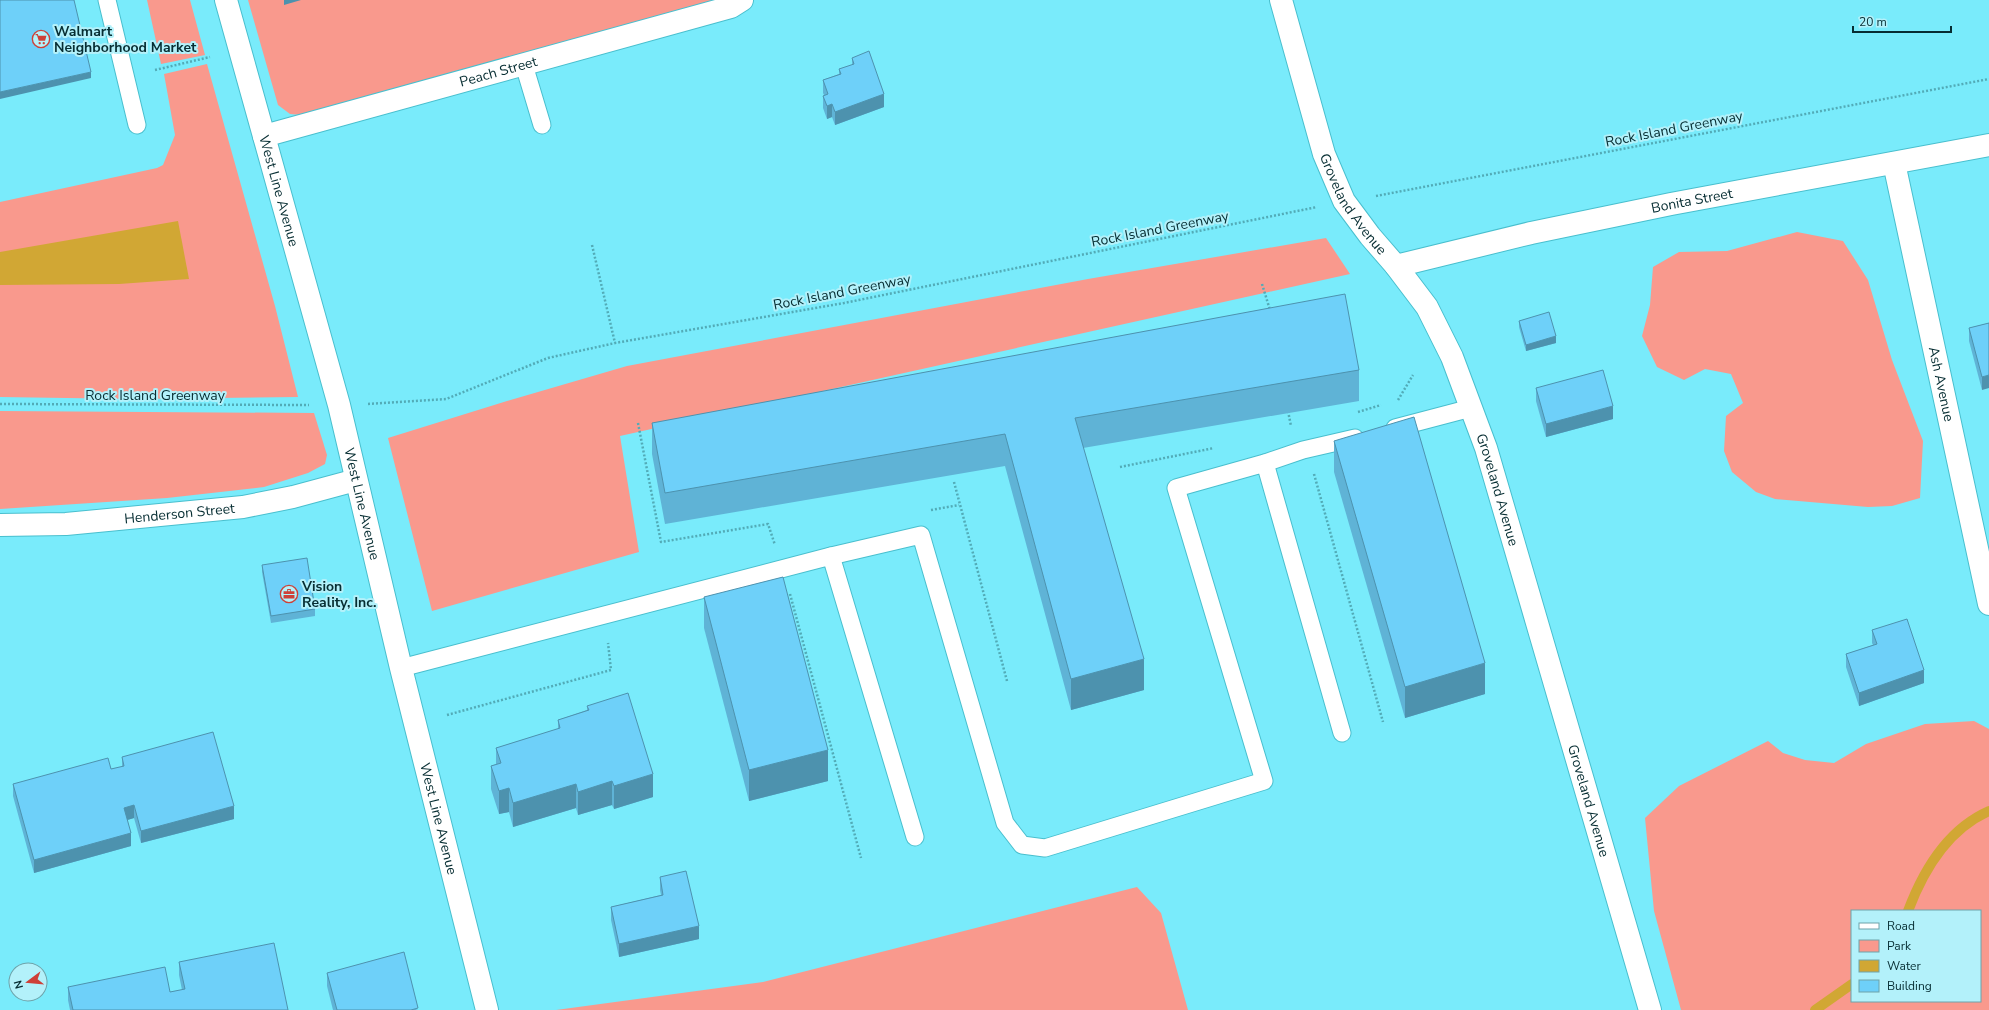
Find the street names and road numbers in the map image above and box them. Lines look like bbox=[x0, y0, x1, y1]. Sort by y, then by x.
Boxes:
street label: Peach Street bbox=[457, 52, 539, 91]
street label: Rock Island Greenway bbox=[1604, 106, 1745, 152]
street label: West Line Avenue bbox=[255, 133, 304, 249]
street label: Groveland Avenue bbox=[1315, 150, 1391, 259]
street label: Bonita Street bbox=[1649, 183, 1734, 217]
street label: Rock Island Greenway bbox=[1090, 206, 1231, 252]
street label: Rock Island Greenway bbox=[772, 269, 913, 315]
street label: Ash Avenue bbox=[1924, 345, 1959, 423]
street label: Rock Island Greenway bbox=[85, 386, 226, 405]
street label: Groveland Avenue bbox=[1472, 431, 1524, 548]
street label: West Line Avenue bbox=[340, 446, 385, 562]
street label: Henderson Street bbox=[123, 498, 236, 528]
street label: Groveland Avenue bbox=[1563, 742, 1614, 859]
street label: West Line Avenue bbox=[416, 761, 462, 877]

